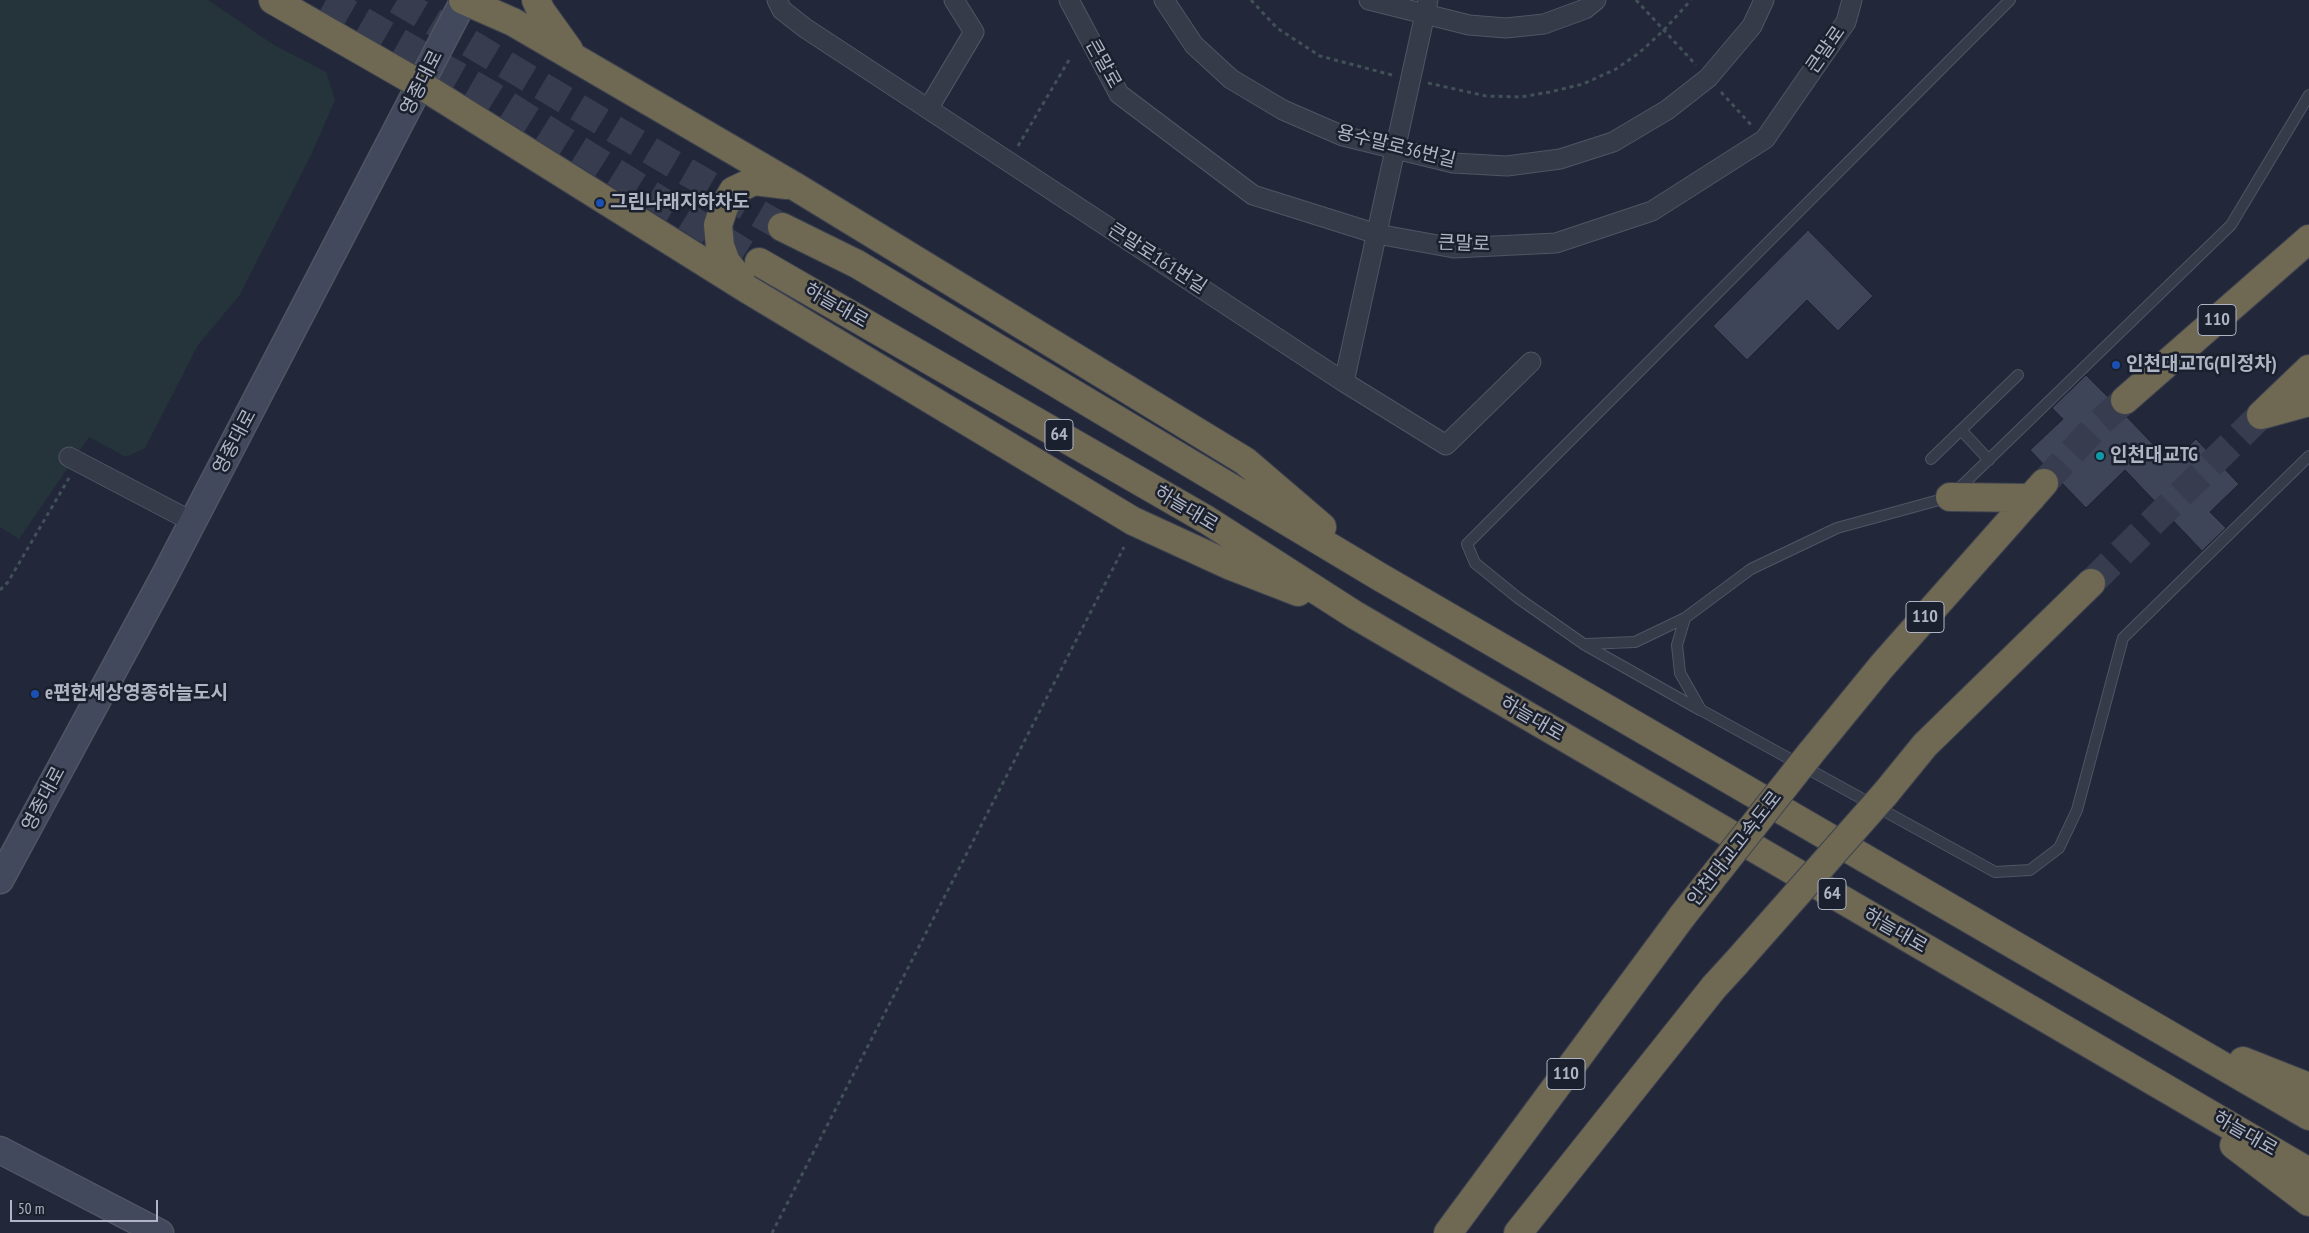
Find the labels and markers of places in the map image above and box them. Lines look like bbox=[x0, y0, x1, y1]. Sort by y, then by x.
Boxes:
place label: 그린나래지하차도 bbox=[610, 192, 750, 214]
marker: 그린나래지하차도 bbox=[594, 197, 606, 209]
place label: 인천대교TG(미정차) bbox=[2126, 354, 2277, 376]
marker: 인천대교TG(미정차) bbox=[2110, 359, 2122, 371]
place label: 인천대교TG bbox=[2110, 445, 2198, 467]
marker: 인천대교TG bbox=[2094, 450, 2106, 462]
place label: e편한세상영종하늘도시 bbox=[45, 683, 228, 705]
marker: e편한세상영종하늘도시 bbox=[29, 688, 41, 700]

